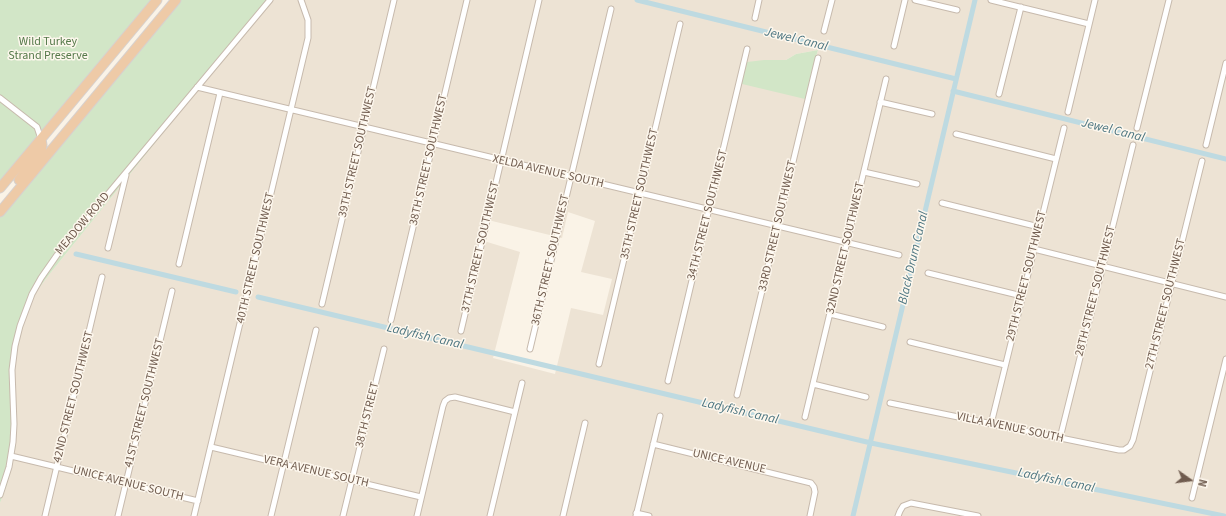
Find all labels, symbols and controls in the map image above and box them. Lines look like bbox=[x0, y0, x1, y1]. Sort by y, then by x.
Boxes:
water label: Jewel Canal bbox=[763, 25, 829, 55]
park label: Wild Turkey Strand Preserve bbox=[8, 35, 88, 63]
street label: 39TH STREET SOUTHWEST bbox=[336, 85, 380, 219]
street label: 38TH STREET SOUTHWEST bbox=[407, 93, 451, 227]
water label: Jewel Canal bbox=[1080, 116, 1146, 146]
street label: 35TH STREET SOUTHWEST bbox=[618, 127, 662, 261]
street label: 34TH STREET SOUTHWEST bbox=[685, 148, 731, 282]
street label: XELDA AVENUE SOUTH bbox=[491, 152, 605, 192]
street label: 33RD STREET SOUTHWEST bbox=[756, 159, 800, 293]
street label: 37TH STREET SOUTHWEST bbox=[459, 180, 503, 314]
street label: 32ND STREET SOUTHWEST bbox=[824, 181, 868, 315]
street label: MEADOW ROAD bbox=[53, 190, 113, 258]
street label: 40TH STREET SOUTHWEST bbox=[234, 191, 278, 325]
street label: 36TH STREET SOUTHWEST bbox=[529, 193, 573, 327]
street label: 29TH STREET SOUTHWEST bbox=[1004, 209, 1050, 343]
water label: Black Drum Canal bbox=[896, 210, 932, 306]
street label: 28TH STREET SOUTHWEST bbox=[1073, 224, 1119, 358]
street label: 27TH STREET SOUTHWEST bbox=[1143, 237, 1189, 371]
water label: Ladyfish Canal bbox=[385, 321, 465, 353]
street label: 42ND STREET SOUTHWEST bbox=[51, 330, 97, 464]
street label: 41ST STREET SOUTHWEST bbox=[122, 337, 168, 469]
street label: 38TH STREET bbox=[353, 381, 383, 449]
water label: Ladyfish Canal bbox=[700, 396, 780, 428]
street label: VILLA AVENUE SOUTH bbox=[955, 410, 1065, 446]
street label: UNICE AVENUE bbox=[691, 447, 767, 477]
street label: VERA AVENUE SOUTH bbox=[262, 453, 370, 491]
north arrow bbox=[1170, 460, 1210, 500]
street label: UNICE AVENUE SOUTH bbox=[71, 463, 185, 505]
water label: Ladyfish Canal bbox=[1016, 465, 1096, 497]
text: N bbox=[1194, 478, 1210, 488]

